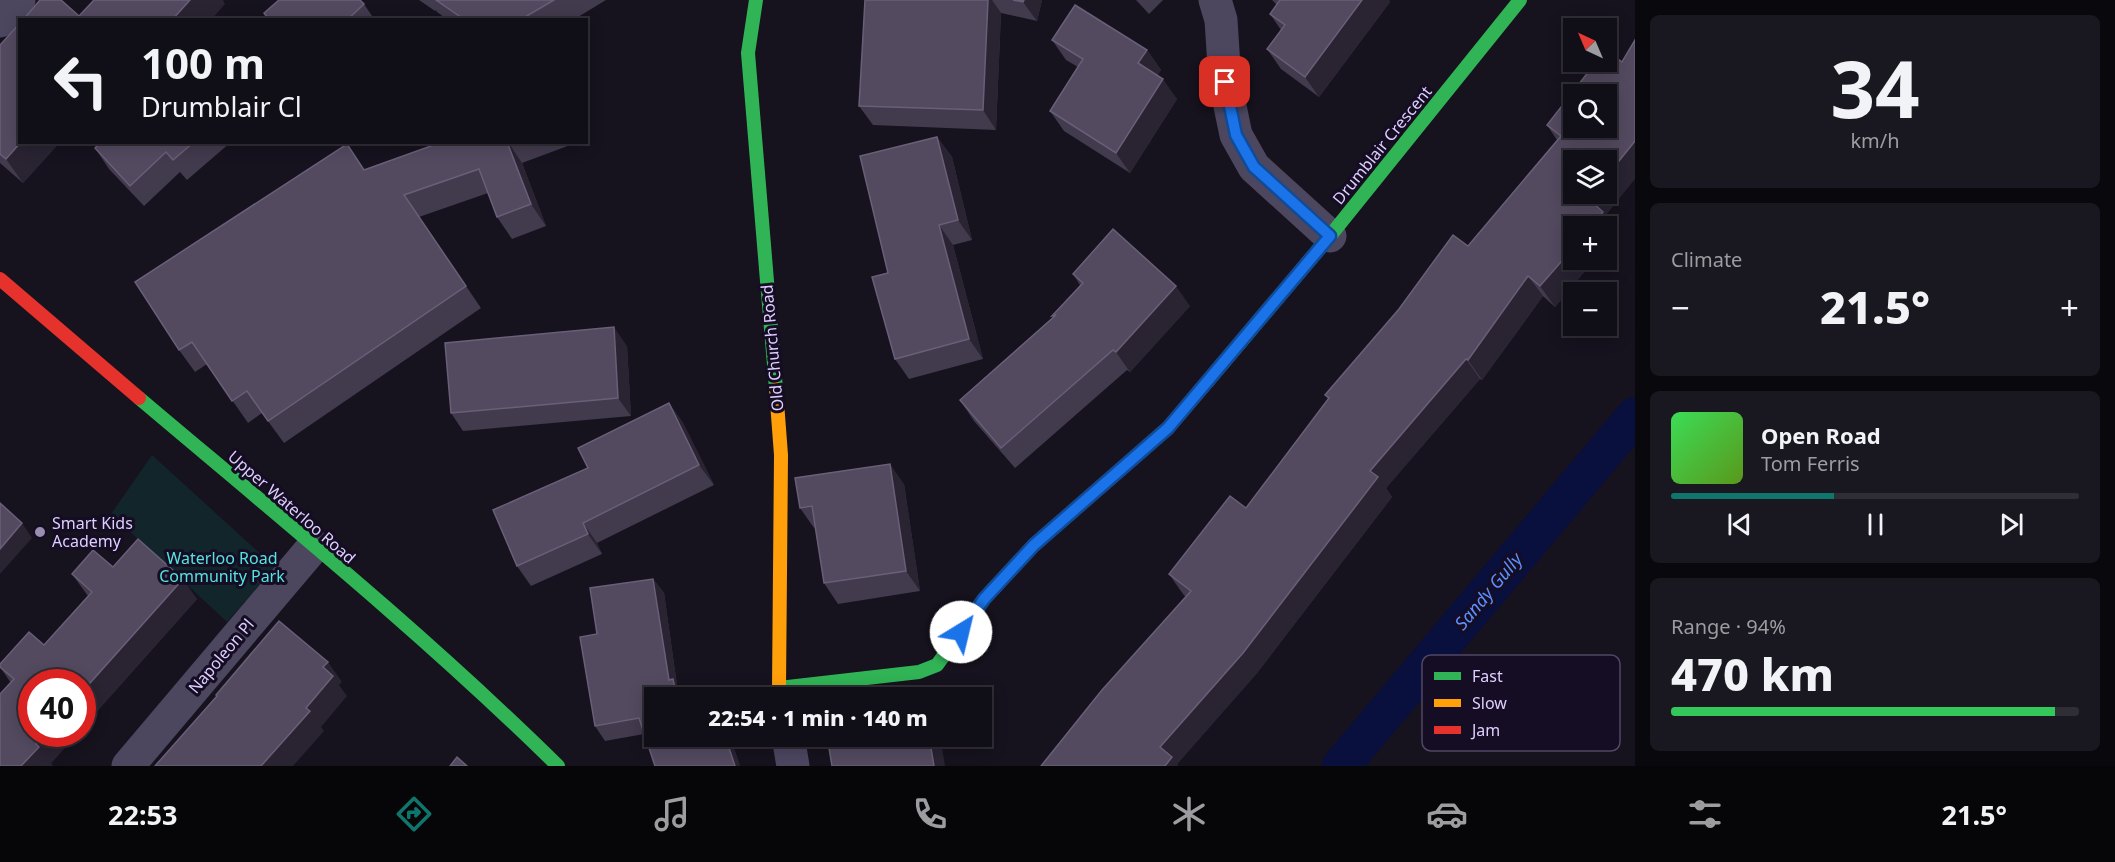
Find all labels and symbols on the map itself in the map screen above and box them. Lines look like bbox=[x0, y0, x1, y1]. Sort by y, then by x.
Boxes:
north arrow bbox=[1563, 18, 1617, 72]
pin bbox=[1199, 56, 1250, 107]
street label: Drumblair Crescent bbox=[1327, 81, 1437, 209]
street label: Old Church Road bbox=[756, 284, 788, 412]
street label: Upper Waterloo Road bbox=[224, 445, 360, 569]
place label: Smart Kids Academy bbox=[52, 512, 133, 552]
marker: Smart Kids Academy bbox=[33, 525, 47, 539]
water label: Sandy Gully bbox=[1449, 546, 1528, 635]
park label: Waterloo Road Community Park bbox=[159, 547, 285, 587]
position arrow bbox=[929, 600, 993, 664]
street label: Napoleon Pl bbox=[183, 614, 259, 698]
legend bbox=[1422, 655, 1620, 751]
text: Fast bbox=[1472, 665, 1503, 687]
speed limit sign: 40 bbox=[18, 669, 96, 747]
text: Slow bbox=[1472, 692, 1507, 714]
text: Jam bbox=[1470, 719, 1500, 741]

